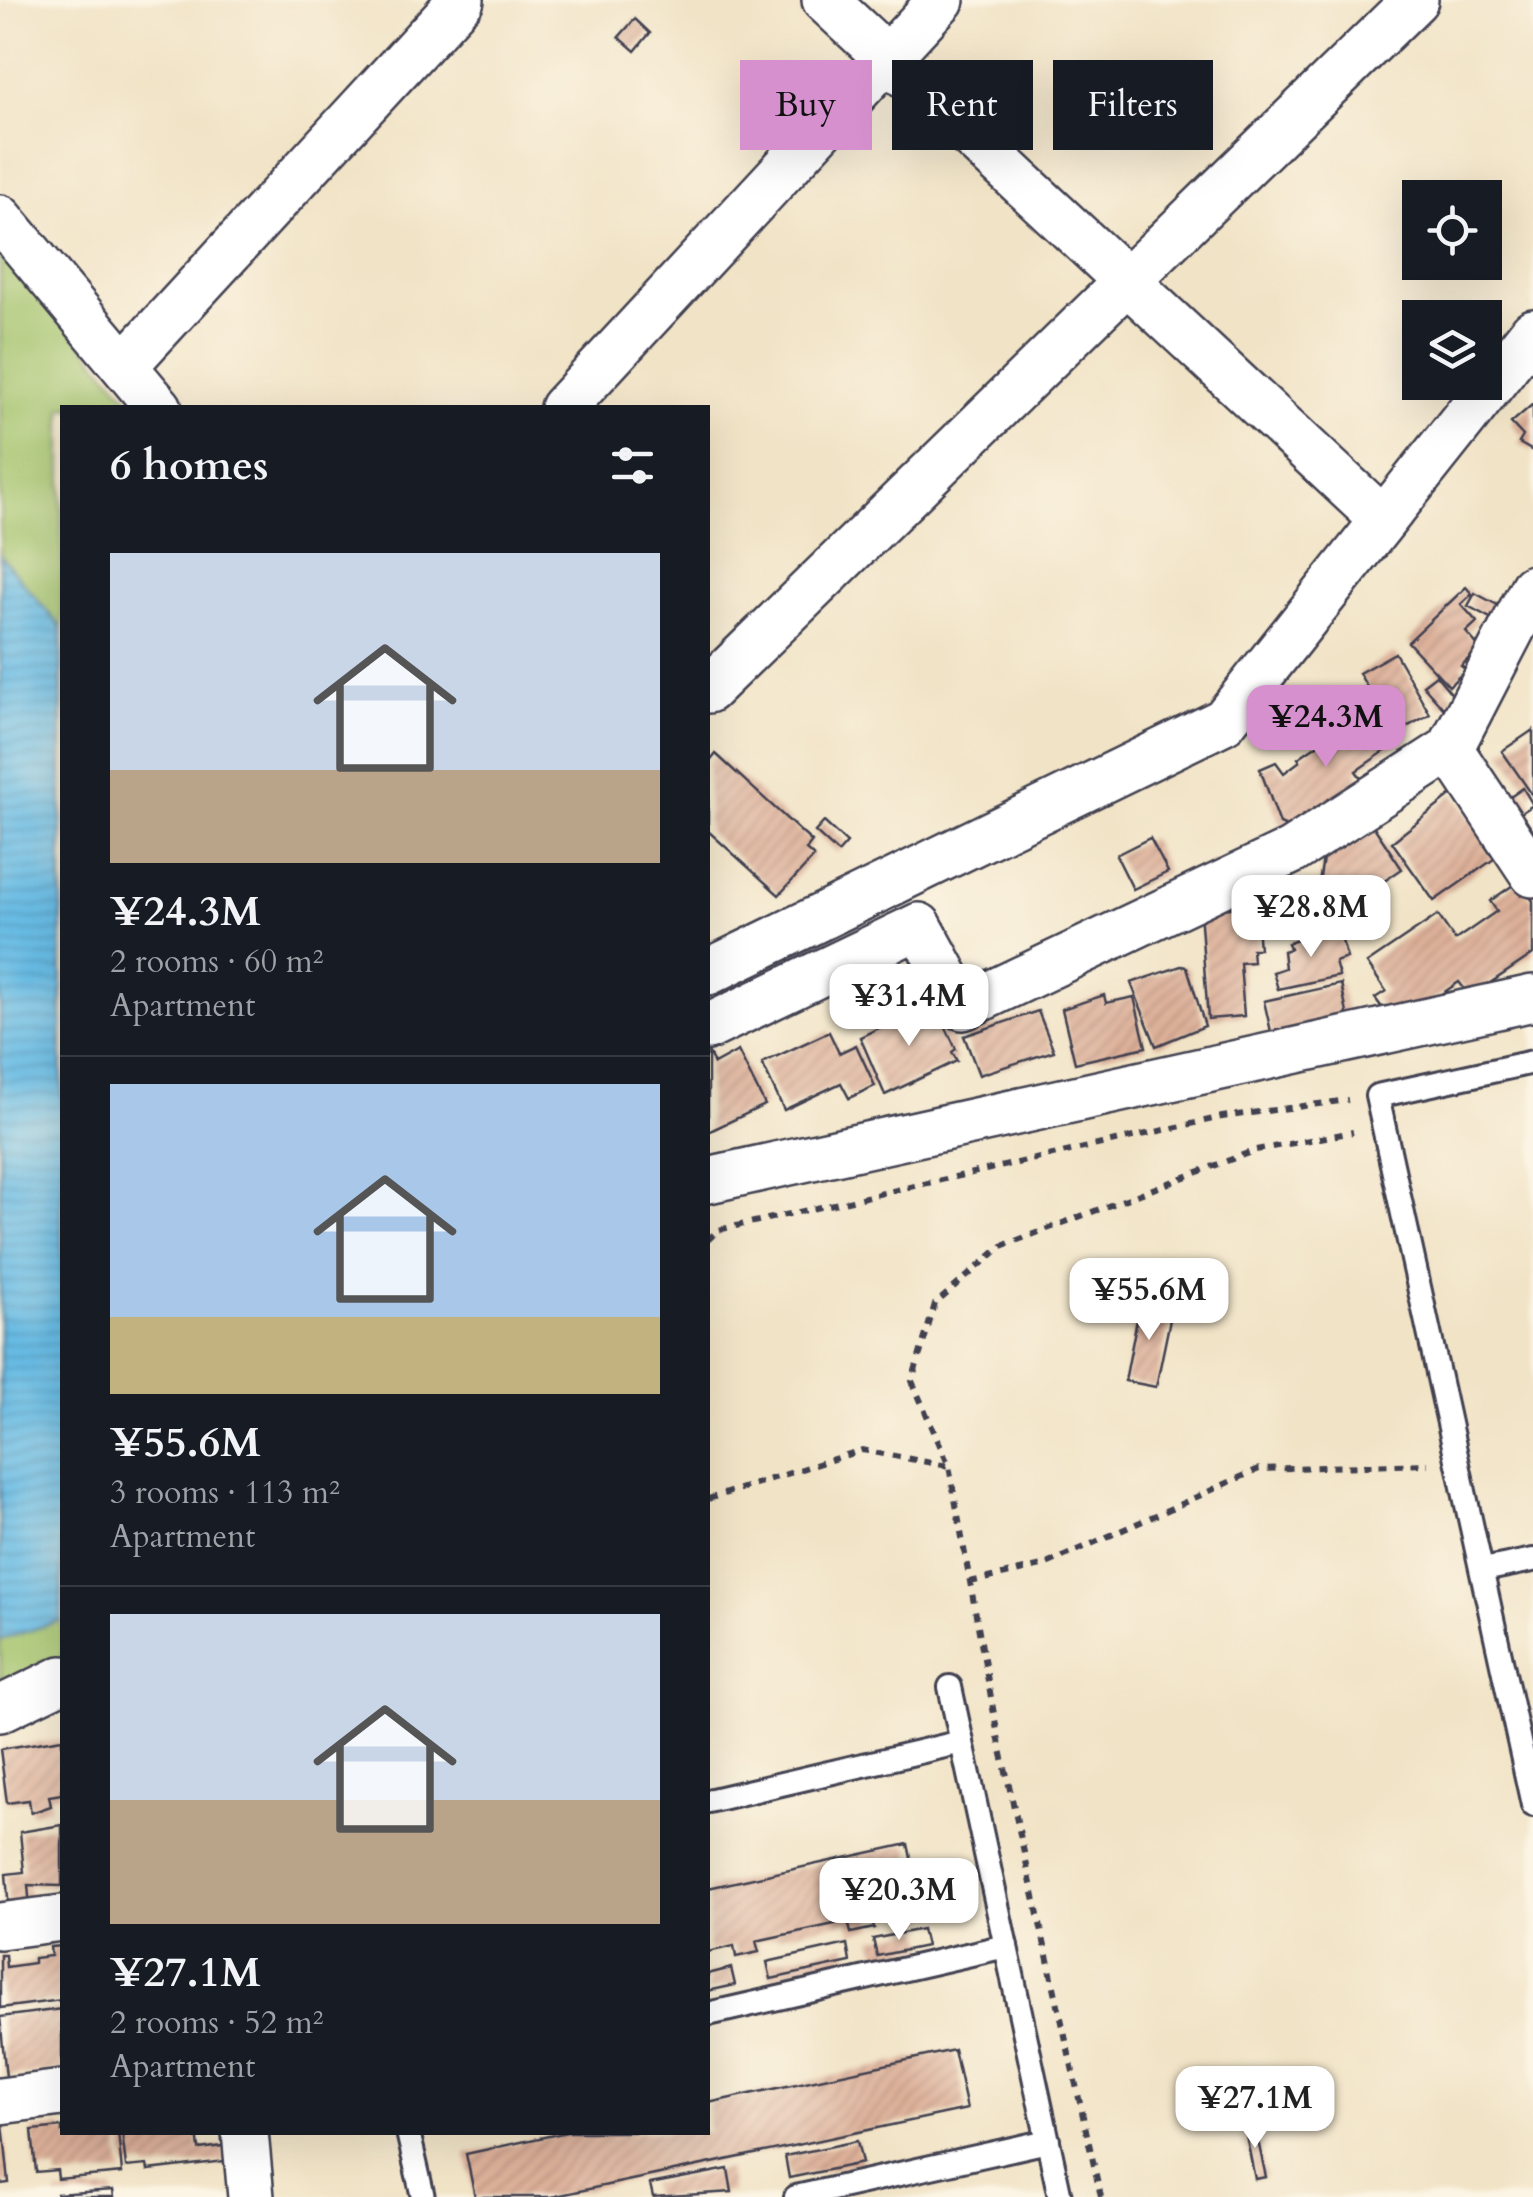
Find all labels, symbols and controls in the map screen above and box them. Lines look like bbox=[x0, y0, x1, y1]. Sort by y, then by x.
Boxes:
chip: Buy bbox=[740, 60, 872, 150]
chip: Rent bbox=[892, 60, 1033, 150]
chip: Filters bbox=[1053, 60, 1213, 150]
map controls bbox=[1402, 180, 1502, 400]
button: locate bbox=[1402, 180, 1502, 280]
button: layers bbox=[1402, 300, 1502, 400]
text: 6 homes bbox=[110, 437, 268, 494]
icon: filters bbox=[605, 438, 660, 493]
icon: home bbox=[295, 618, 475, 798]
pin: ¥24.3M bbox=[1245, 685, 1407, 770]
text: ¥24.3M bbox=[1268, 695, 1384, 739]
pin: ¥28.8M bbox=[1230, 875, 1392, 960]
text: ¥24.3M bbox=[110, 883, 261, 940]
text: ¥28.8M bbox=[1253, 885, 1369, 929]
text: 2 rooms · 60 m² bbox=[110, 940, 323, 984]
pin: ¥31.4M bbox=[828, 964, 990, 1049]
text: ¥31.4M bbox=[851, 974, 967, 1018]
text: Apartment bbox=[110, 984, 255, 1028]
icon: home bbox=[295, 1149, 475, 1329]
pin: ¥55.6M bbox=[1068, 1258, 1230, 1343]
text: ¥55.6M bbox=[1091, 1268, 1207, 1312]
text: ¥55.6M bbox=[110, 1414, 261, 1471]
text: 3 rooms · 113 m² bbox=[110, 1471, 340, 1515]
text: Apartment bbox=[110, 1515, 255, 1559]
icon: home bbox=[295, 1679, 475, 1859]
pin: ¥20.3M bbox=[818, 1858, 980, 1943]
text: ¥20.3M bbox=[841, 1868, 957, 1912]
text: ¥27.1M bbox=[110, 1944, 261, 2001]
text: 2 rooms · 52 m² bbox=[110, 2001, 323, 2045]
text: Apartment bbox=[110, 2045, 255, 2089]
pin: ¥27.1M bbox=[1174, 2066, 1336, 2151]
text: ¥27.1M bbox=[1197, 2076, 1313, 2120]

